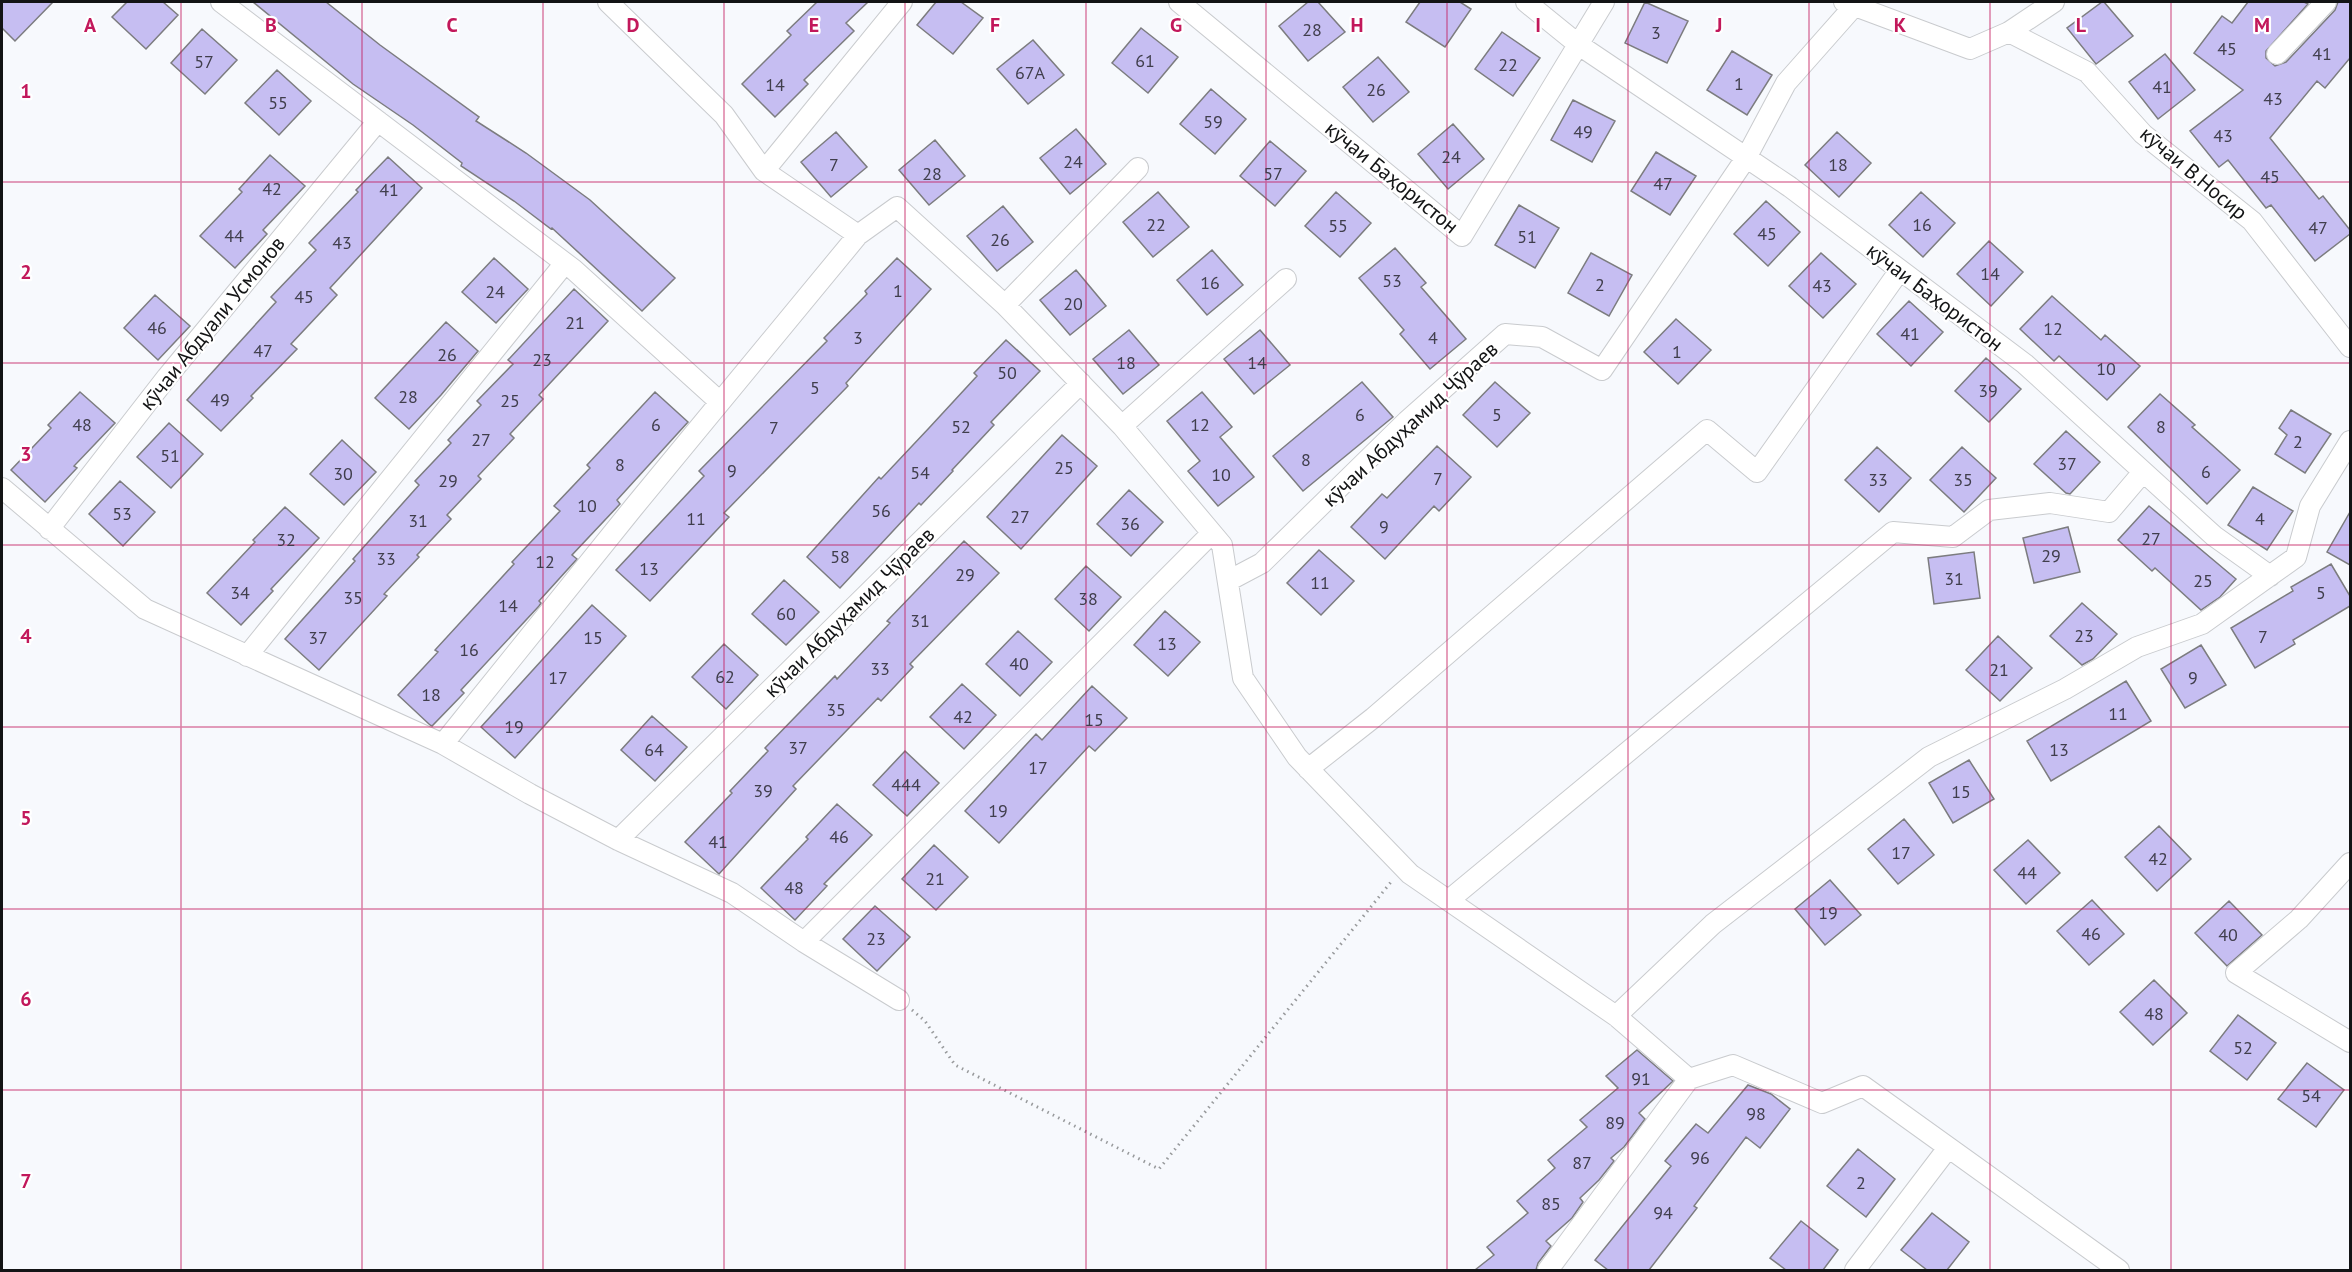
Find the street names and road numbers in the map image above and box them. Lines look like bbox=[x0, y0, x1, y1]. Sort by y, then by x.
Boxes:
street label: кӯчаи Баҳористон bbox=[1320, 115, 1464, 239]
street label: кӯчаи В.Носир bbox=[2135, 120, 2253, 226]
street label: кӯчаи Абдуали Усмонов bbox=[133, 230, 291, 416]
street label: кӯчаи Баҳористон bbox=[1861, 237, 2009, 357]
street label: кӯчаи Абдуҳамид Ҷӯраев bbox=[1316, 336, 1504, 512]
street label: кӯчаи Абдуҳамид Ҷӯраев bbox=[758, 521, 940, 703]

